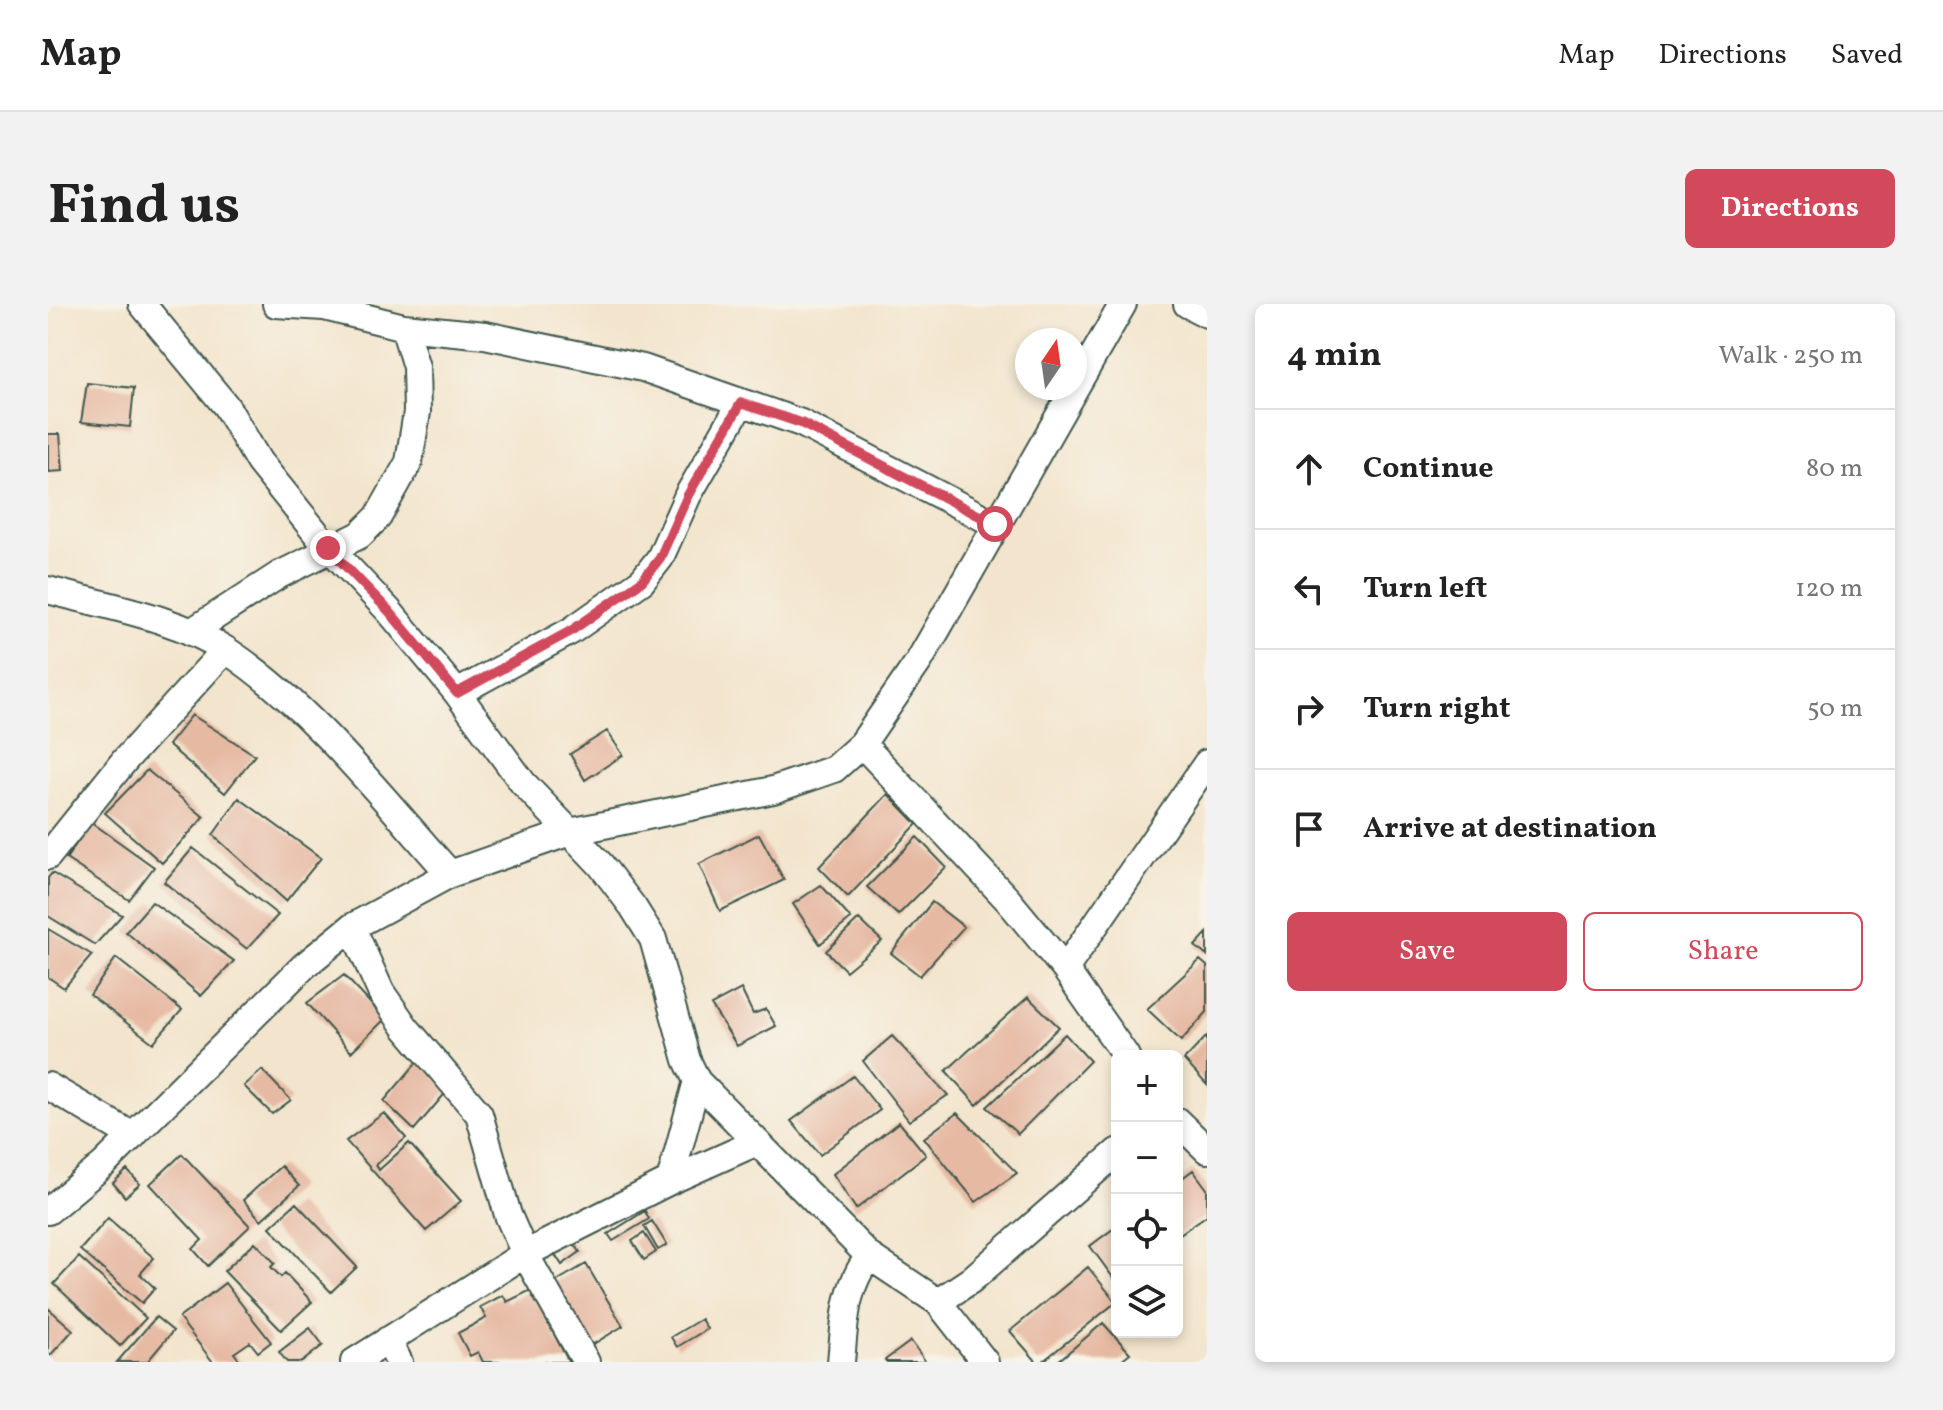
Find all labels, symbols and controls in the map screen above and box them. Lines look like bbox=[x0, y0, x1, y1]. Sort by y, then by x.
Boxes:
text: Map bbox=[40, 29, 121, 82]
text: Map bbox=[1559, 36, 1615, 75]
text: Directions bbox=[1659, 36, 1787, 75]
text: Saved bbox=[1831, 36, 1903, 75]
text: Find us bbox=[48, 169, 240, 247]
button: Directions bbox=[1685, 169, 1895, 248]
north arrow bbox=[1015, 328, 1087, 400]
text: 4 min bbox=[1287, 333, 1382, 380]
text: Walk · 250 m bbox=[1719, 338, 1863, 374]
icon: ahead bbox=[1287, 447, 1331, 491]
text: Continue bbox=[1363, 448, 1494, 490]
text: 80 m bbox=[1806, 451, 1863, 487]
route start bbox=[977, 506, 1013, 542]
route end bbox=[310, 530, 346, 566]
icon: left bbox=[1287, 567, 1331, 611]
text: Turn left bbox=[1363, 568, 1487, 610]
text: 120 m bbox=[1795, 571, 1863, 607]
icon: right bbox=[1287, 687, 1331, 731]
text: Turn right bbox=[1363, 688, 1511, 730]
text: 50 m bbox=[1807, 691, 1863, 727]
icon: arrive bbox=[1287, 807, 1331, 851]
text: Arrive at destination bbox=[1363, 808, 1657, 850]
button: Save bbox=[1287, 912, 1567, 991]
button: Share bbox=[1583, 912, 1863, 991]
map controls bbox=[1111, 1050, 1183, 1338]
button: + bbox=[1111, 1050, 1183, 1122]
button: − bbox=[1111, 1122, 1183, 1194]
button: locate bbox=[1111, 1194, 1183, 1266]
button: layers bbox=[1111, 1266, 1183, 1338]

